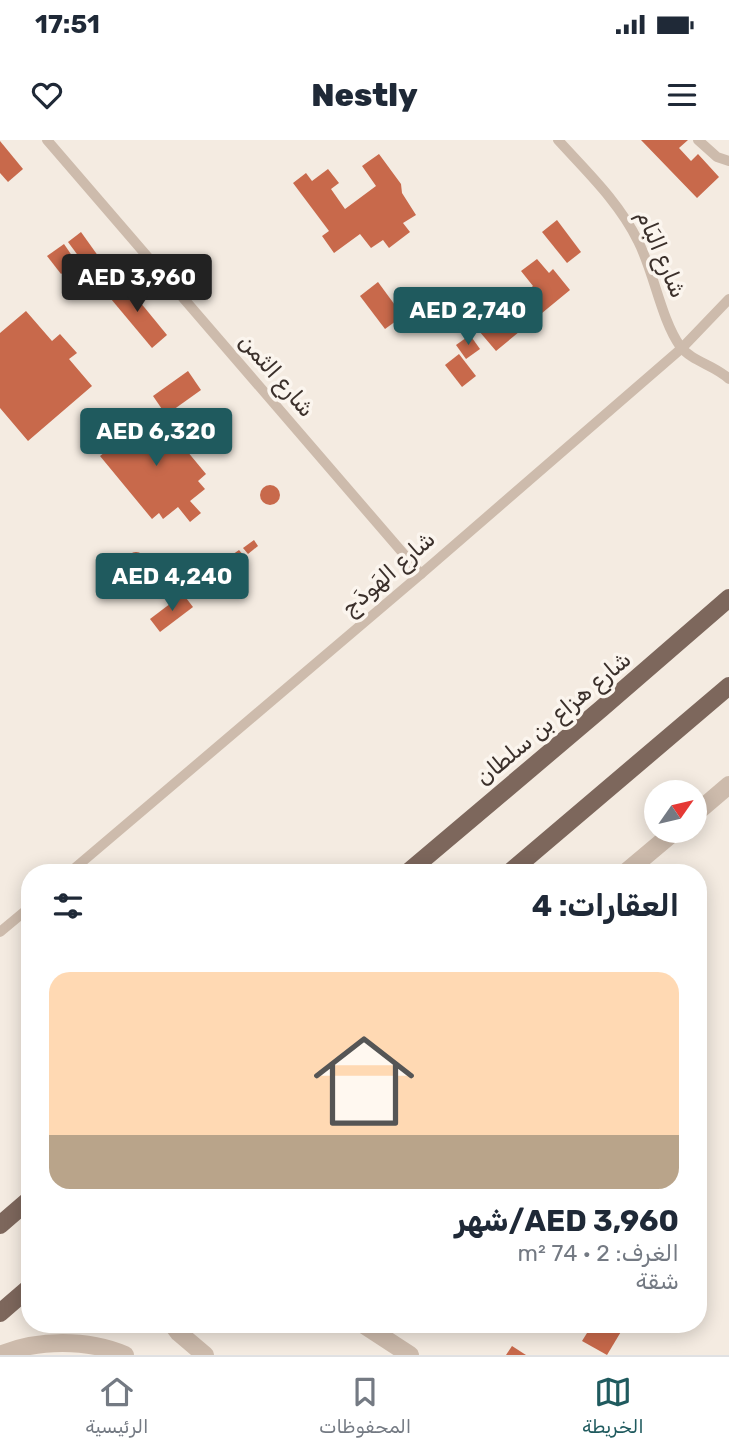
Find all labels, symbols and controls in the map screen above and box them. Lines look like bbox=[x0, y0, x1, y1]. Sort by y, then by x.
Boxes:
text: 17:51 bbox=[35, 9, 100, 40]
icon: heart bbox=[28, 76, 66, 114]
text: Nestly bbox=[311, 76, 418, 114]
icon: menu bbox=[663, 76, 701, 114]
street label: شارع البَام bbox=[629, 206, 693, 303]
pin: AED 3,960 bbox=[57, 254, 217, 314]
text: AED 3,960 bbox=[78, 263, 196, 291]
pin: AED 2,740 bbox=[388, 288, 548, 347]
text: AED 2,740 bbox=[410, 296, 526, 324]
street label: شارع الثمن bbox=[232, 327, 321, 424]
pin: AED 6,320 bbox=[76, 408, 236, 468]
text: AED 6,320 bbox=[96, 417, 216, 445]
street label: شارع الهَودَج bbox=[335, 525, 442, 623]
pin: AED 4,240 bbox=[92, 554, 252, 613]
text: AED 4,240 bbox=[112, 562, 232, 590]
street label: شارع هزاع بن سلطان bbox=[470, 645, 638, 793]
north arrow bbox=[644, 780, 707, 844]
map controls bbox=[644, 780, 707, 843]
icon: filters bbox=[49, 887, 87, 925]
text: العقارات: 4 bbox=[532, 888, 679, 924]
icon: home bbox=[301, 1018, 427, 1144]
text: AED 3,960/شهر bbox=[455, 1203, 679, 1239]
text: الغرف: 2 · 74 m² bbox=[517, 1239, 679, 1267]
text: شقة bbox=[635, 1267, 679, 1295]
tab: الرئيسية bbox=[85, 1373, 148, 1438]
tab: المحفوظات bbox=[319, 1373, 411, 1438]
tab: الخريطة bbox=[582, 1373, 644, 1438]

